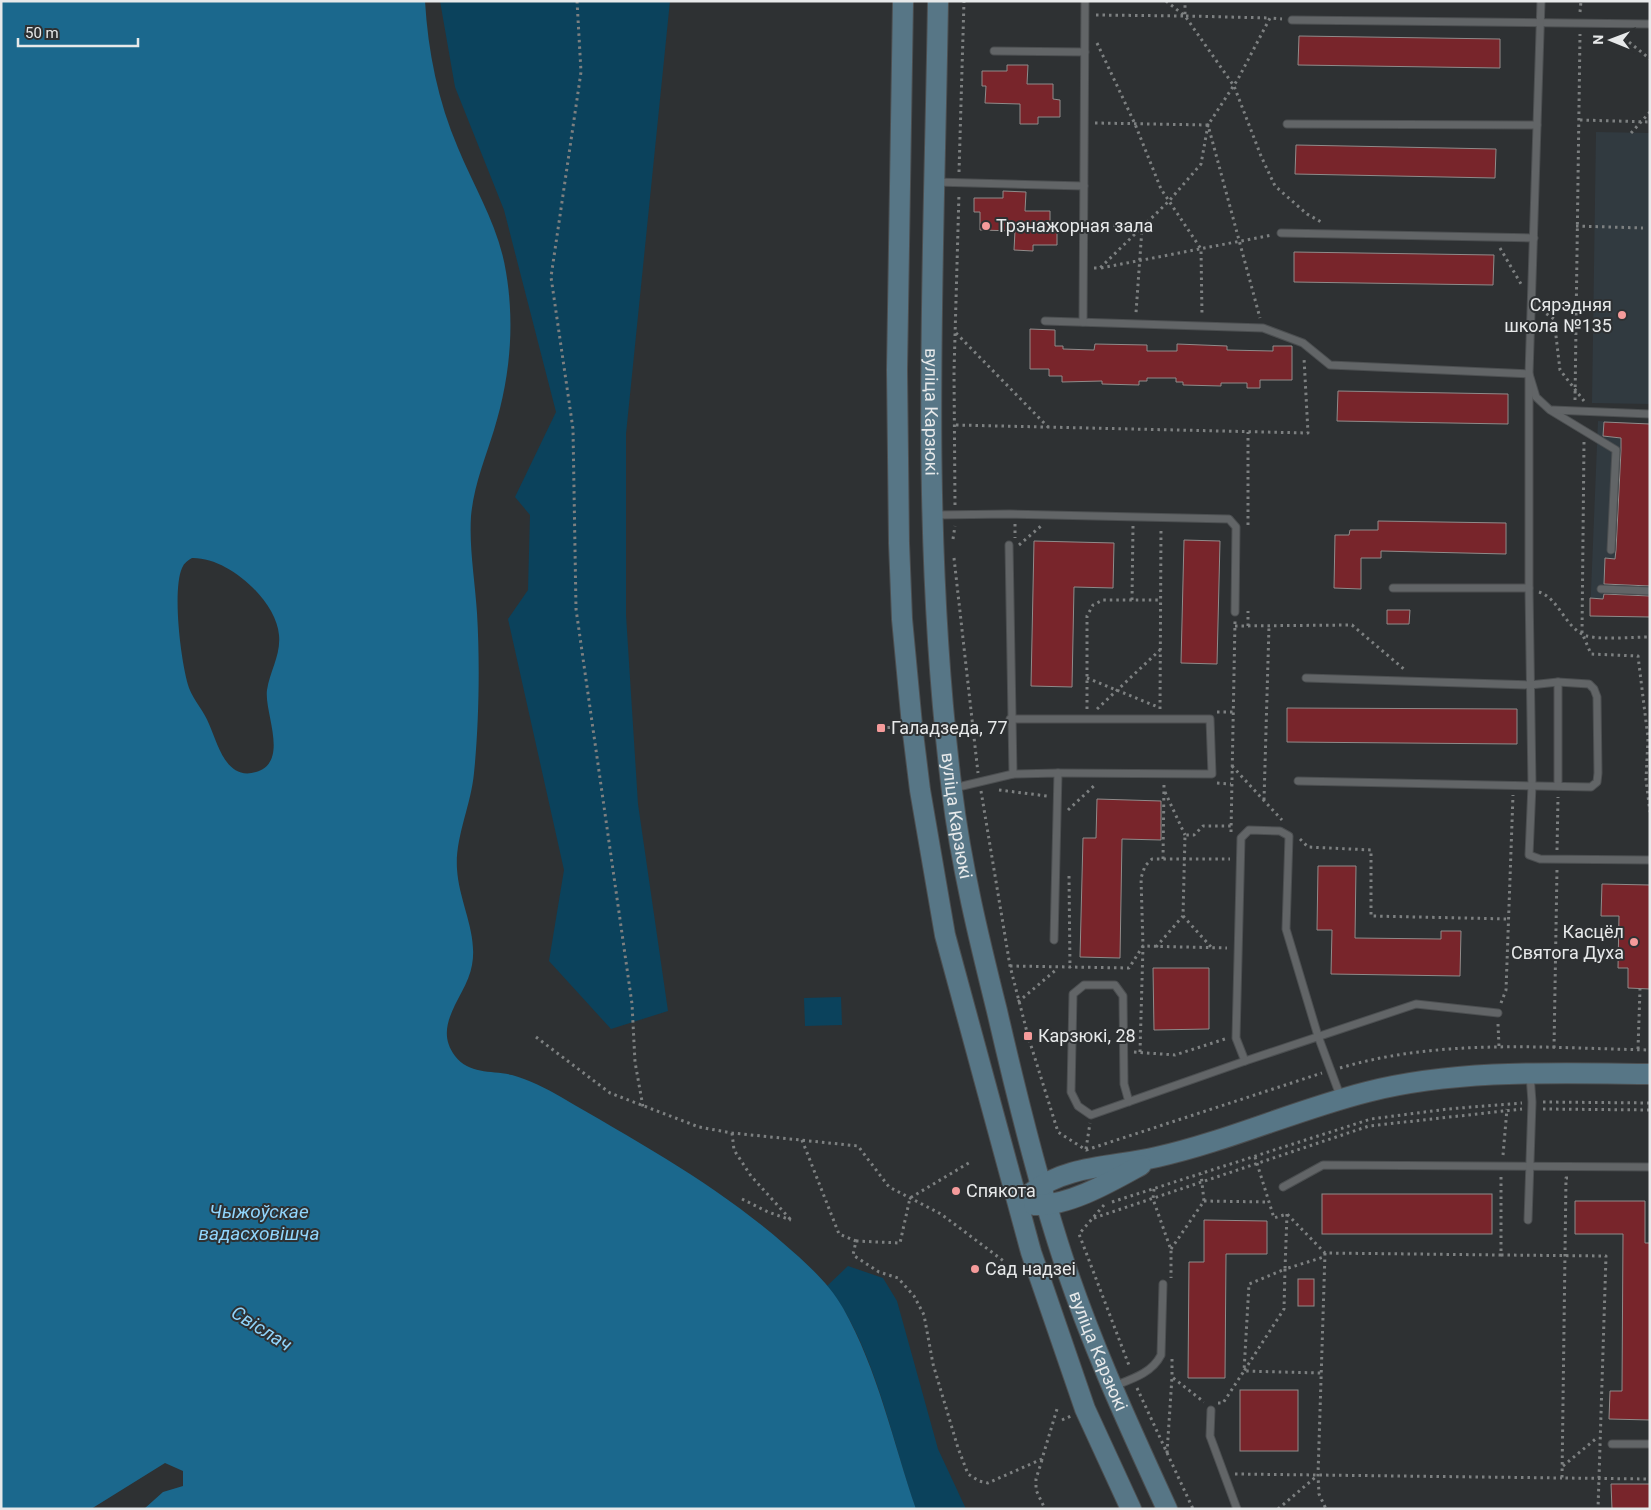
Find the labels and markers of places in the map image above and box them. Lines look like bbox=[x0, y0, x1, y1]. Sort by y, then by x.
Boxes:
place label: Трэнажорная зала bbox=[996, 215, 1153, 236]
marker: Трэнажорная зала bbox=[980, 220, 992, 232]
place label: Сярэдняя школа №135 bbox=[1504, 294, 1612, 336]
marker: Сярэдняя школа №135 bbox=[1616, 309, 1628, 321]
place label: Галадзеда, 77 bbox=[891, 717, 1008, 738]
marker: Галадзеда, 77 bbox=[875, 722, 887, 734]
place label: Касцёл Святога Духа bbox=[1511, 921, 1624, 963]
marker: Касцёл Святога Духа bbox=[1628, 936, 1640, 948]
place label: Карзюкі, 28 bbox=[1038, 1025, 1136, 1046]
marker: Карзюкі, 28 bbox=[1022, 1030, 1034, 1042]
place label: Спякота bbox=[966, 1180, 1036, 1201]
marker: Спякота bbox=[950, 1185, 962, 1197]
place label: Сад надзеі bbox=[985, 1258, 1076, 1279]
marker: Сад надзеі bbox=[969, 1263, 981, 1275]

